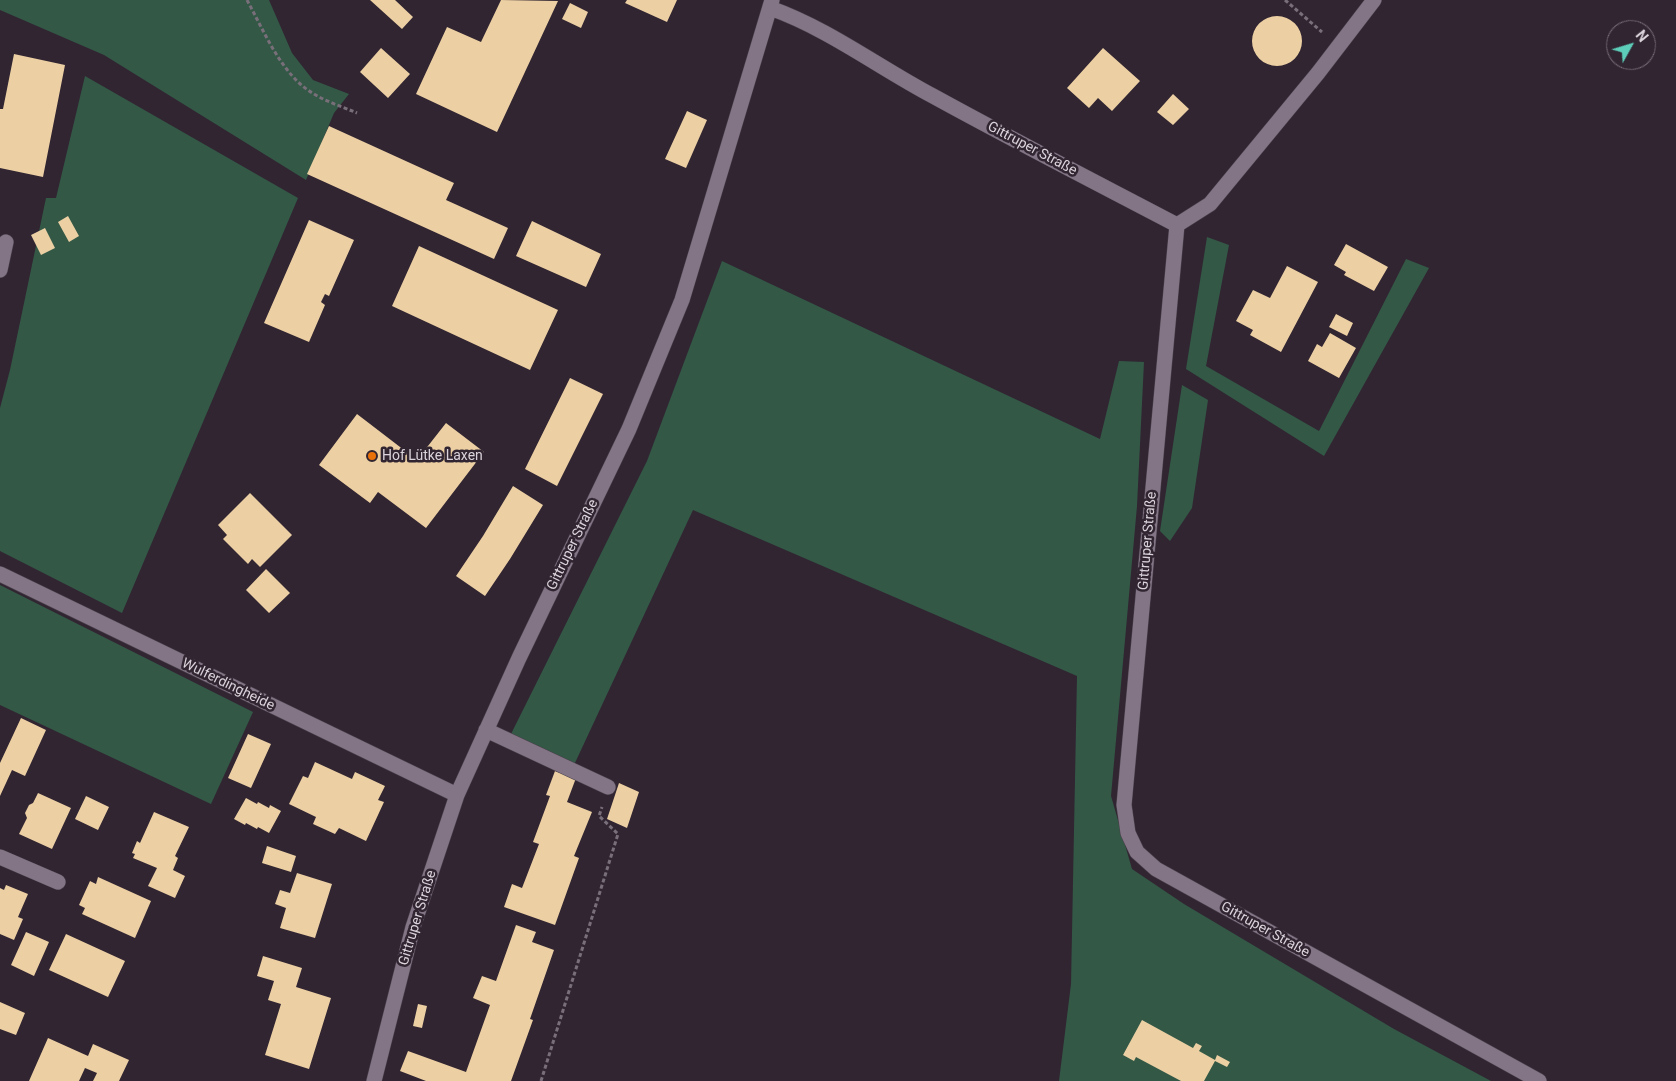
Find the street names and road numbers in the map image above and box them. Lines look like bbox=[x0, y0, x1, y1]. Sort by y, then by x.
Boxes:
street label: Gittruper Straße bbox=[984, 118, 1080, 180]
street label: Gittruper Straße bbox=[1135, 491, 1161, 591]
street label: Gittruper Straße bbox=[544, 497, 602, 593]
street label: Wulferdingheide bbox=[179, 655, 277, 715]
street label: Gittruper Straße bbox=[396, 868, 440, 968]
street label: Gittruper Straße bbox=[1218, 899, 1312, 961]

